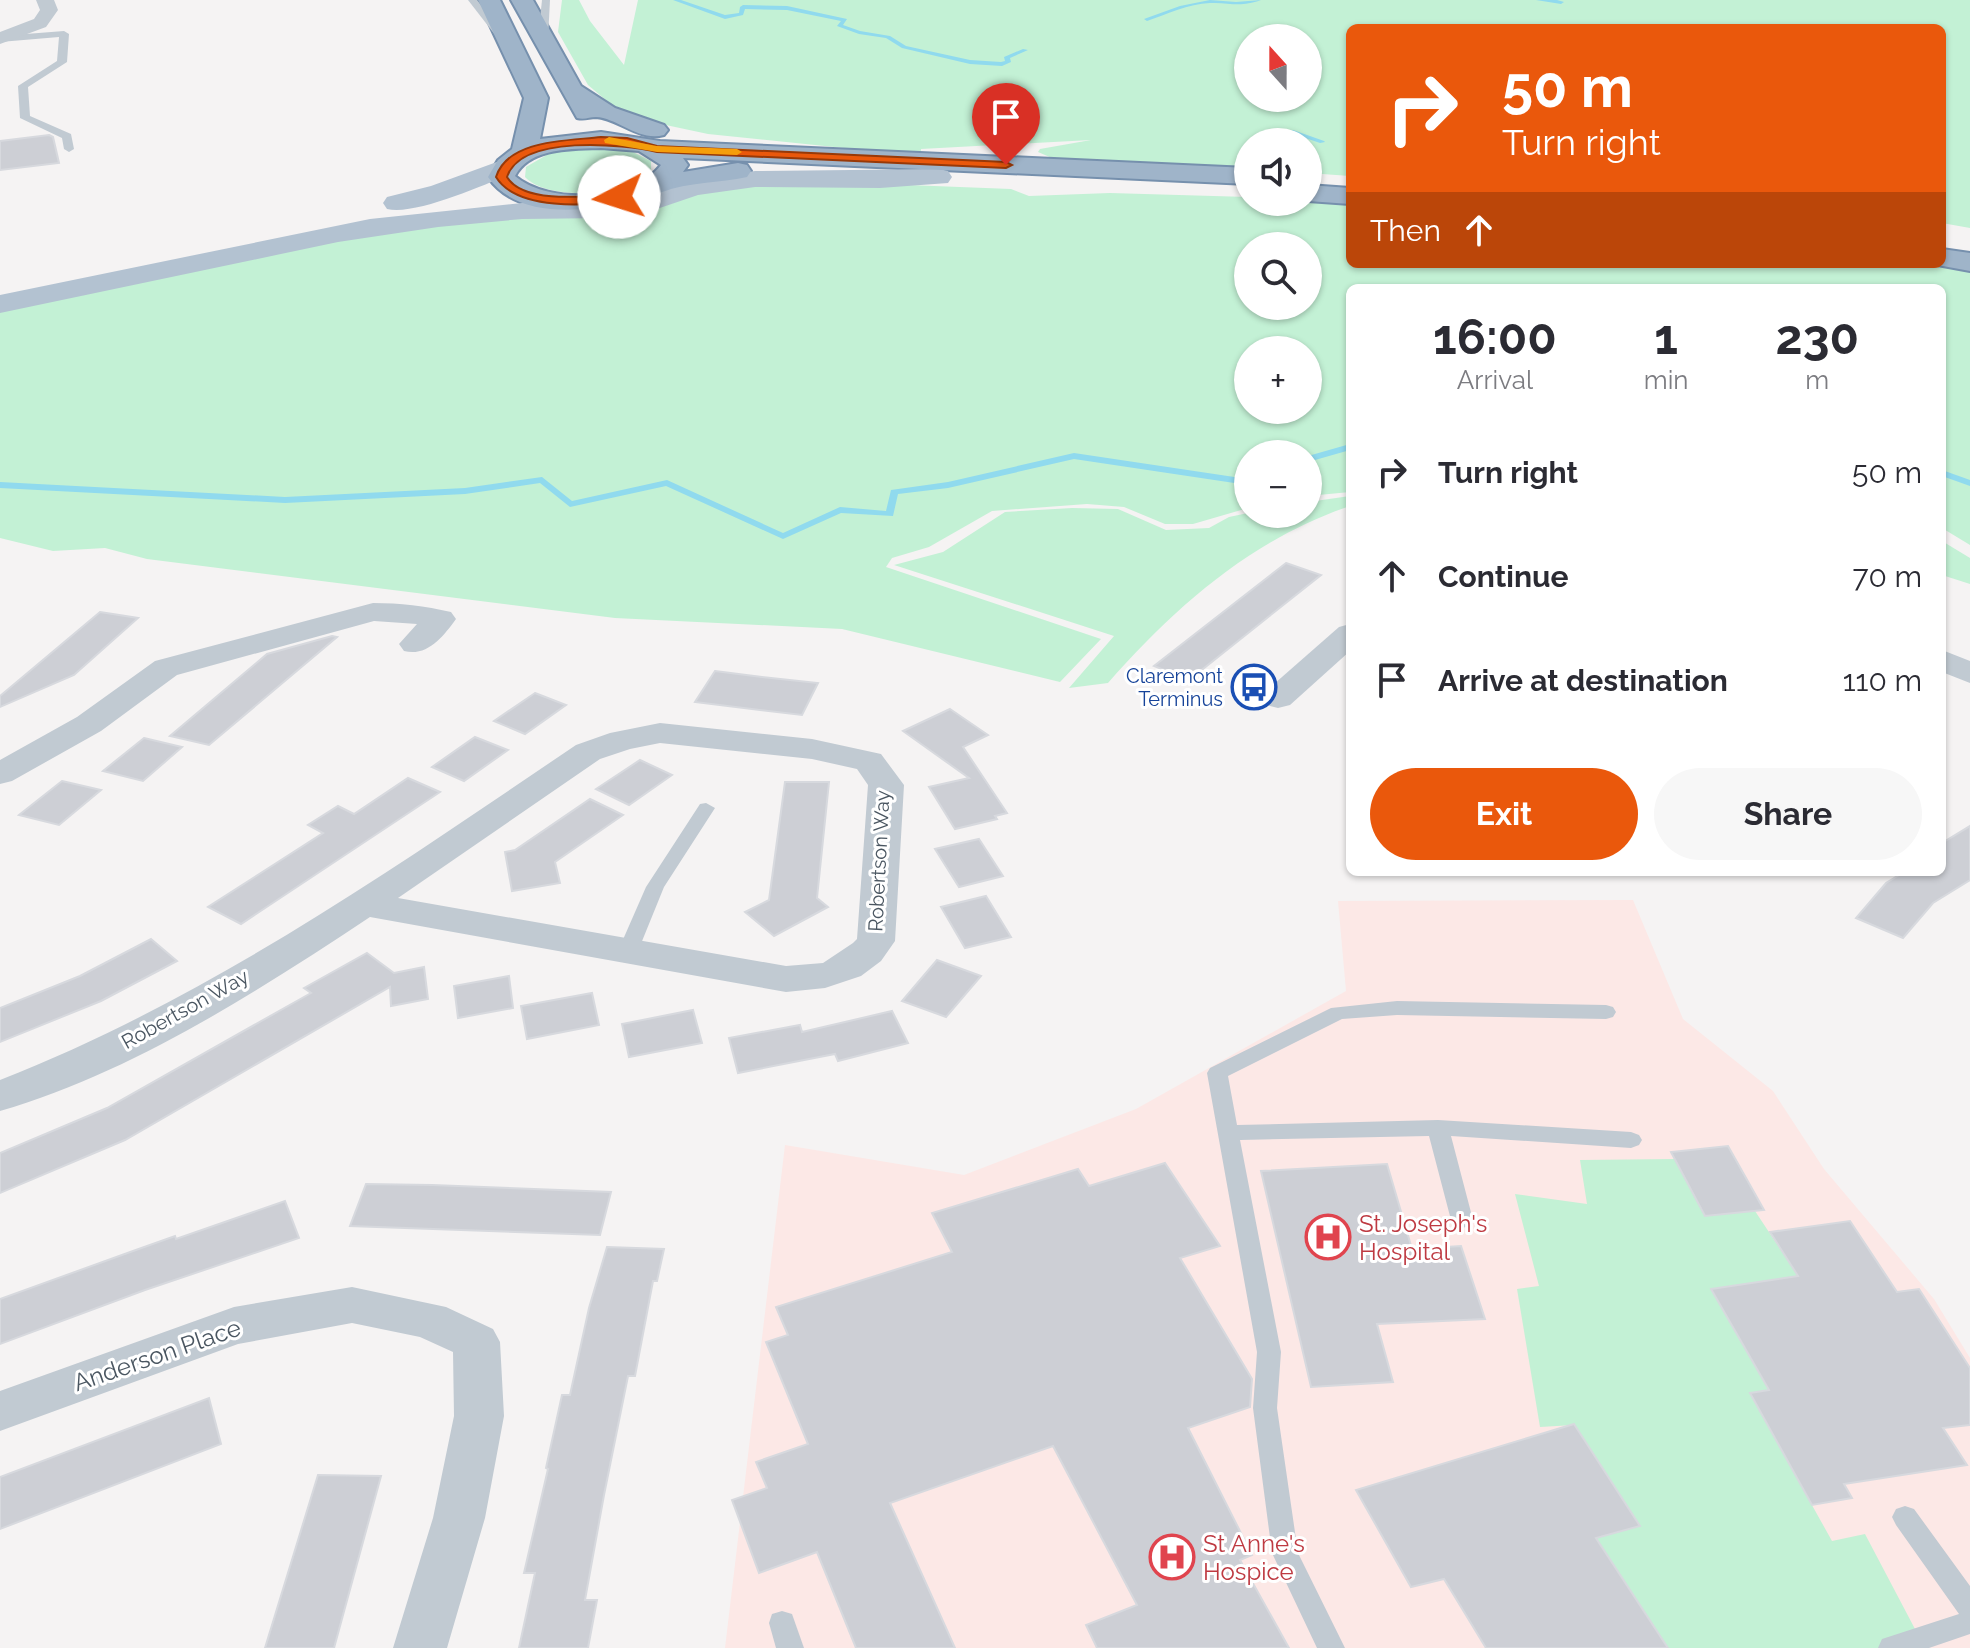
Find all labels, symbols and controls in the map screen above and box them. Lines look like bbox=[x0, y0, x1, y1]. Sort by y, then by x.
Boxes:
north arrow bbox=[1234, 24, 1322, 112]
map controls bbox=[1234, 24, 1322, 528]
text: 50 m bbox=[1502, 54, 1633, 120]
icon: right bbox=[1370, 56, 1474, 160]
pin bbox=[972, 83, 1040, 165]
icon: arrive bbox=[984, 95, 1028, 139]
text: Turn right bbox=[1502, 121, 1661, 163]
button: sound bbox=[1234, 128, 1322, 216]
position arrow bbox=[577, 155, 661, 239]
icon: ahead bbox=[1457, 208, 1501, 252]
text: Then bbox=[1370, 213, 1441, 248]
button: search bbox=[1234, 232, 1322, 320]
text: 16:00 bbox=[1433, 309, 1557, 365]
text: 1 bbox=[1654, 309, 1678, 365]
text: 230 bbox=[1776, 309, 1859, 365]
button: + bbox=[1234, 336, 1322, 424]
text: Arrival bbox=[1457, 365, 1533, 395]
text: min bbox=[1644, 365, 1689, 395]
text: m bbox=[1805, 365, 1829, 395]
button: − bbox=[1234, 440, 1322, 528]
icon: right bbox=[1370, 450, 1414, 494]
text: Turn right bbox=[1438, 455, 1578, 490]
text: 50 m bbox=[1852, 455, 1922, 490]
icon: ahead bbox=[1370, 554, 1414, 598]
text: Continue bbox=[1438, 559, 1569, 594]
text: 70 m bbox=[1852, 559, 1922, 594]
icon: arrive bbox=[1370, 658, 1414, 702]
bus stop icon: Claremont Terminus bbox=[1230, 663, 1278, 711]
text: Arrive at destination bbox=[1438, 663, 1728, 698]
text: 110 m bbox=[1843, 663, 1922, 698]
place label: Claremont Terminus bbox=[1126, 664, 1223, 711]
button: Exit bbox=[1370, 768, 1638, 860]
button: Share bbox=[1654, 768, 1922, 860]
street label: Robertson Way bbox=[863, 790, 895, 932]
street label: Robertson Way bbox=[117, 964, 253, 1054]
place label: St. Joseph's Hospital bbox=[1359, 1209, 1487, 1266]
hospital icon: St. Joseph's Hospital bbox=[1304, 1213, 1352, 1261]
street label: Anderson Place bbox=[69, 1313, 245, 1397]
place label: St Anne's Hospice bbox=[1203, 1529, 1305, 1586]
hospital icon: St Anne's Hospice bbox=[1148, 1533, 1196, 1581]

